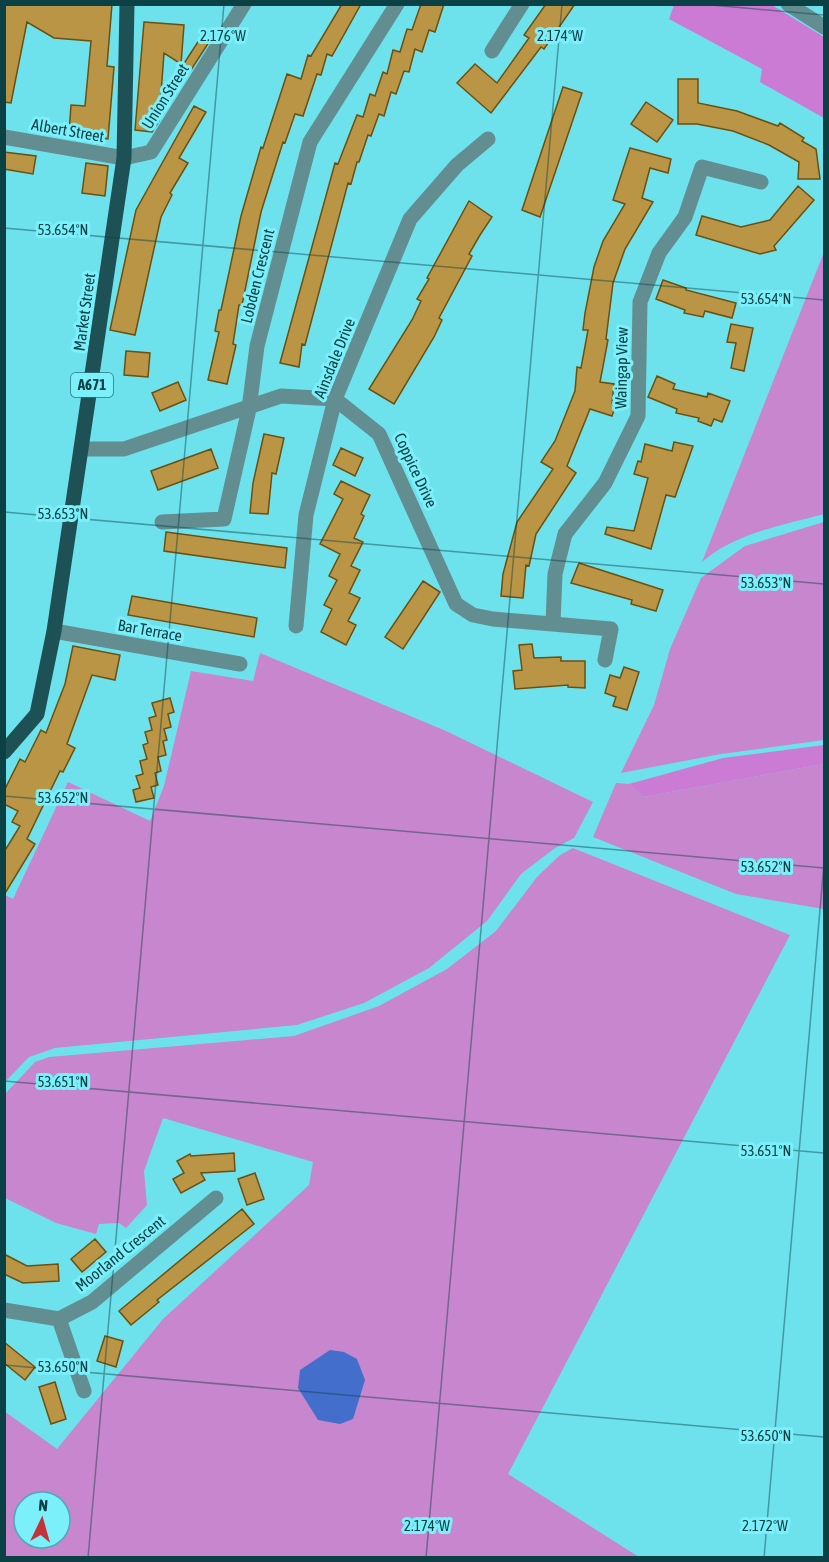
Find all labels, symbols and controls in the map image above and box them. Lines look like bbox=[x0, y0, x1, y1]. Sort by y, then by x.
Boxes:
text: 2.176°W bbox=[200, 27, 246, 44]
text: 2.174°W bbox=[537, 27, 583, 44]
street label: Union Street bbox=[138, 60, 192, 132]
street label: Albert Street bbox=[30, 115, 106, 145]
text: 53.654°N bbox=[38, 221, 88, 238]
street label: Lobden Crescent bbox=[237, 227, 277, 325]
street label: Market Street bbox=[70, 271, 98, 352]
text: 53.654°N bbox=[741, 290, 791, 307]
street label: Ainsdale Drive bbox=[310, 315, 358, 401]
street label: Waingap View bbox=[611, 326, 632, 409]
road number: A671 bbox=[71, 373, 113, 397]
street label: Coppice Drive bbox=[390, 430, 441, 510]
text: 53.653°N bbox=[38, 505, 88, 522]
text: 53.653°N bbox=[741, 574, 791, 591]
street label: Bar Terrace bbox=[116, 615, 184, 645]
text: 53.652°N bbox=[38, 789, 88, 806]
text: 53.652°N bbox=[741, 858, 791, 875]
text: 53.651°N bbox=[38, 1073, 88, 1090]
text: 53.651°N bbox=[741, 1142, 791, 1159]
street label: Moorland Crescent bbox=[72, 1211, 169, 1295]
text: 53.650°N bbox=[38, 1358, 88, 1375]
text: 53.650°N bbox=[741, 1427, 791, 1444]
north arrow bbox=[12, 1490, 72, 1550]
text: N bbox=[38, 1496, 49, 1514]
text: 2.174°W bbox=[404, 1517, 450, 1534]
text: 2.172°W bbox=[742, 1517, 788, 1534]

